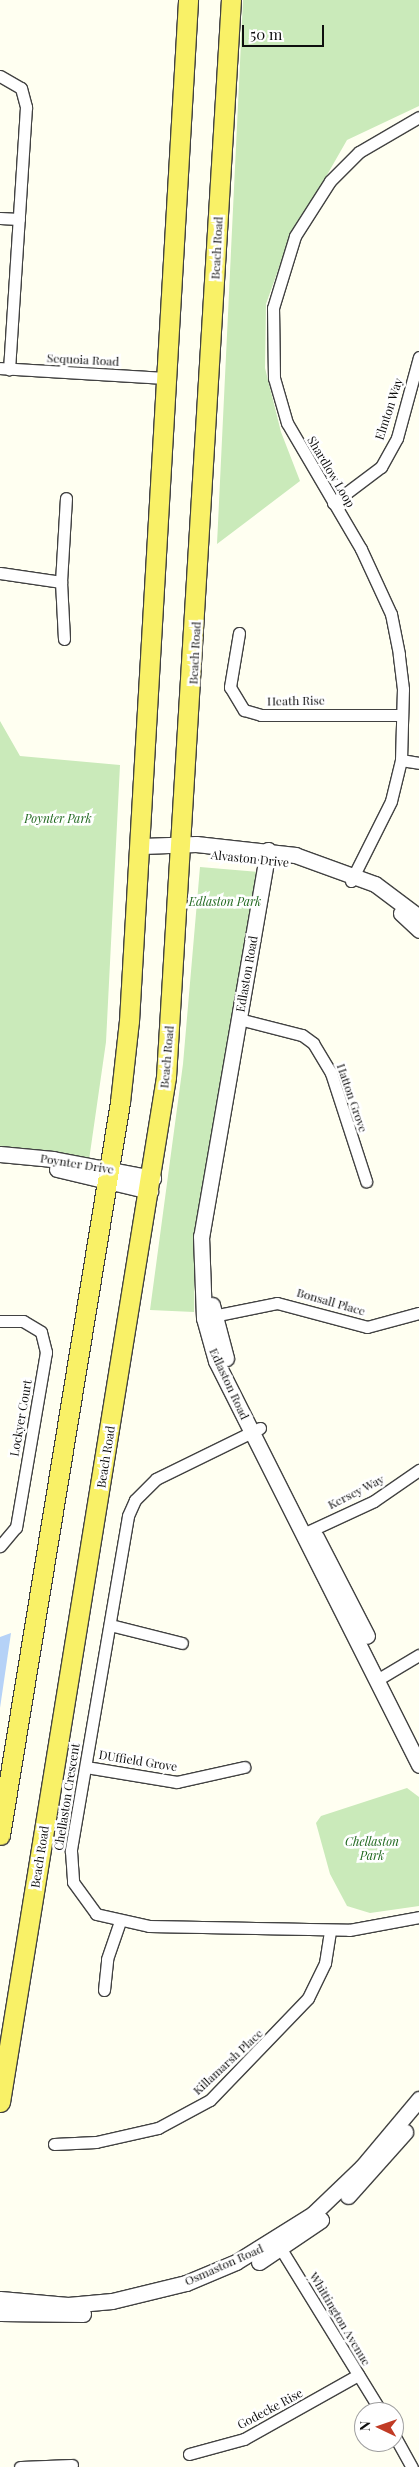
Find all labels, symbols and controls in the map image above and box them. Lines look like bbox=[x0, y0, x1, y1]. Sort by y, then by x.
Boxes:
scale bar bbox=[244, 15, 326, 47]
text: 50 m bbox=[250, 24, 282, 44]
street label: Beach Road bbox=[208, 216, 226, 280]
street label: Sequoia Road bbox=[46, 351, 120, 369]
street label: Elmton Way bbox=[372, 376, 406, 442]
street label: Shardlow Loop bbox=[304, 434, 358, 510]
street label: Beach Road bbox=[186, 621, 204, 685]
street label: Heath Rise bbox=[267, 693, 325, 709]
park label: Poynter Park bbox=[24, 812, 92, 826]
street label: Alvaston Drive bbox=[210, 848, 290, 870]
park label: Edlaston Park bbox=[189, 895, 261, 909]
street label: Edlaston Road bbox=[233, 935, 261, 1013]
street label: Beach Road bbox=[157, 1025, 177, 1089]
street label: Hatton Grove bbox=[334, 1062, 370, 1134]
street label: Poynter Drive bbox=[39, 1151, 115, 1177]
street label: Bonsall Place bbox=[295, 1285, 367, 1319]
street label: Edlaston Road bbox=[206, 1346, 252, 1422]
street label: Lockyer Court bbox=[7, 1378, 35, 1458]
street label: Beach Road bbox=[94, 1425, 118, 1489]
street label: Kersey Way bbox=[325, 1472, 387, 1512]
street label: Chellaston Crescent bbox=[51, 1742, 83, 1852]
street label: DUffield Grove bbox=[98, 1748, 178, 1774]
street label: Beach Road bbox=[28, 1825, 52, 1889]
park label: Chellaston Park bbox=[345, 1835, 399, 1863]
street label: Killamarsh Place bbox=[190, 2026, 266, 2098]
street label: Osmaston Road bbox=[182, 2241, 266, 2289]
street label: Whittington Avenue bbox=[306, 2270, 374, 2368]
street label: Godecke Rise bbox=[235, 2386, 305, 2432]
north arrow bbox=[354, 2402, 404, 2452]
text: N bbox=[355, 2421, 374, 2432]

